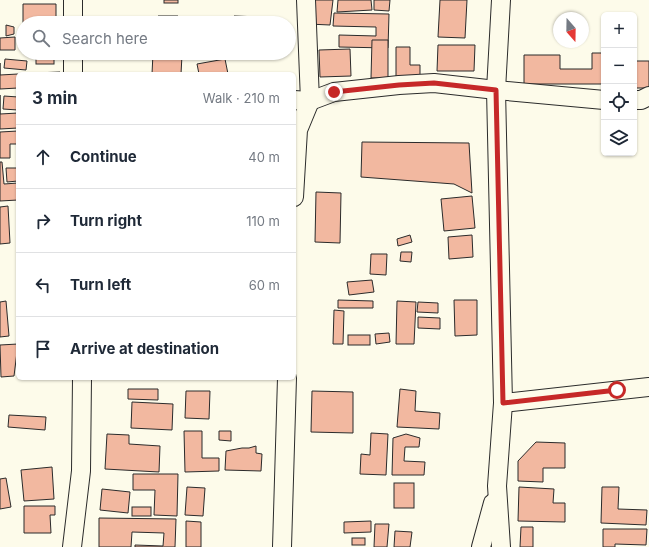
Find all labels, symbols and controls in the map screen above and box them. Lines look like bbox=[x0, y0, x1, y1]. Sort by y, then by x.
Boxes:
north arrow bbox=[553, 12, 589, 48]
map controls bbox=[601, 12, 637, 156]
button: + bbox=[601, 12, 637, 48]
search box bbox=[16, 16, 296, 60]
icon: search bbox=[30, 27, 52, 49]
text: Search here bbox=[62, 29, 148, 48]
button: − bbox=[601, 48, 637, 84]
route end bbox=[325, 83, 343, 101]
button: locate bbox=[601, 84, 637, 120]
text: 3 min bbox=[32, 88, 78, 108]
text: Walk · 210 m bbox=[203, 90, 280, 106]
button: layers bbox=[601, 120, 637, 156]
icon: ahead bbox=[32, 146, 54, 168]
text: Continue bbox=[70, 147, 137, 166]
text: 40 m bbox=[248, 149, 280, 165]
icon: right bbox=[32, 210, 54, 232]
text: Turn right bbox=[70, 211, 142, 230]
text: 110 m bbox=[246, 213, 280, 229]
icon: left bbox=[32, 274, 54, 296]
text: Turn left bbox=[70, 275, 131, 294]
text: 60 m bbox=[249, 277, 280, 293]
icon: arrive bbox=[32, 338, 54, 360]
text: Arrive at destination bbox=[70, 339, 219, 358]
route start bbox=[608, 381, 626, 399]

